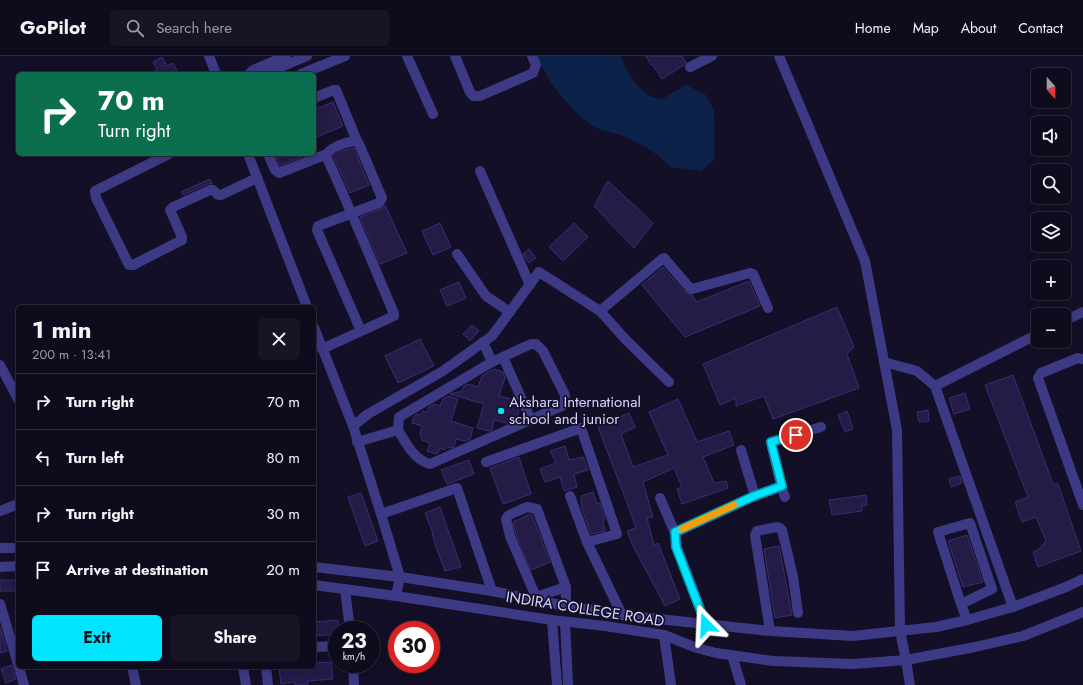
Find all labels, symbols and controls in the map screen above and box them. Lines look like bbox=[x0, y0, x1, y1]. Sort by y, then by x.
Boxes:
search box bbox=[110, 10, 390, 46]
text: GoPilot bbox=[20, 14, 86, 41]
icon: search bbox=[124, 17, 146, 39]
text: Search here bbox=[156, 17, 232, 39]
text: Home bbox=[855, 18, 891, 38]
text: Map bbox=[913, 18, 939, 38]
text: About bbox=[961, 18, 996, 38]
text: Contact bbox=[1018, 18, 1063, 38]
north arrow bbox=[1031, 68, 1071, 108]
map controls bbox=[1031, 68, 1071, 348]
text: 70 m bbox=[98, 80, 165, 121]
icon: right bbox=[32, 88, 84, 140]
button: sound bbox=[1031, 116, 1071, 156]
text: Turn right bbox=[98, 118, 170, 144]
button: search bbox=[1031, 164, 1071, 204]
button: layers bbox=[1031, 212, 1071, 252]
button: + bbox=[1031, 260, 1071, 300]
button: − bbox=[1031, 308, 1071, 348]
text: 1 min bbox=[32, 312, 92, 347]
button: close bbox=[258, 318, 300, 360]
text: 200 m · 13:41 bbox=[32, 345, 111, 364]
icon: right bbox=[32, 391, 54, 413]
text: Turn right bbox=[66, 391, 134, 413]
text: 70 m bbox=[267, 391, 300, 413]
place label: Akshara International school and junior bbox=[509, 391, 641, 430]
marker: Akshara International school and junior bbox=[496, 406, 506, 416]
pin bbox=[779, 418, 813, 452]
icon: arrive bbox=[785, 424, 807, 446]
icon: left bbox=[32, 447, 54, 469]
text: Turn left bbox=[66, 447, 124, 469]
text: 80 m bbox=[267, 447, 300, 469]
icon: right bbox=[32, 503, 54, 525]
text: Turn right bbox=[66, 503, 134, 525]
text: 30 m bbox=[267, 503, 300, 525]
icon: arrive bbox=[32, 559, 54, 581]
text: Arrive at destination bbox=[66, 559, 208, 581]
text: 20 m bbox=[266, 559, 300, 581]
street label: INDIRA COLLEGE ROAD bbox=[504, 586, 666, 632]
position arrow bbox=[685, 604, 727, 646]
button: Exit bbox=[32, 615, 162, 661]
button: Share bbox=[170, 615, 300, 661]
speed limit sign: 30 bbox=[388, 621, 440, 673]
text: 23 bbox=[341, 627, 367, 656]
text: km/h bbox=[343, 649, 365, 664]

